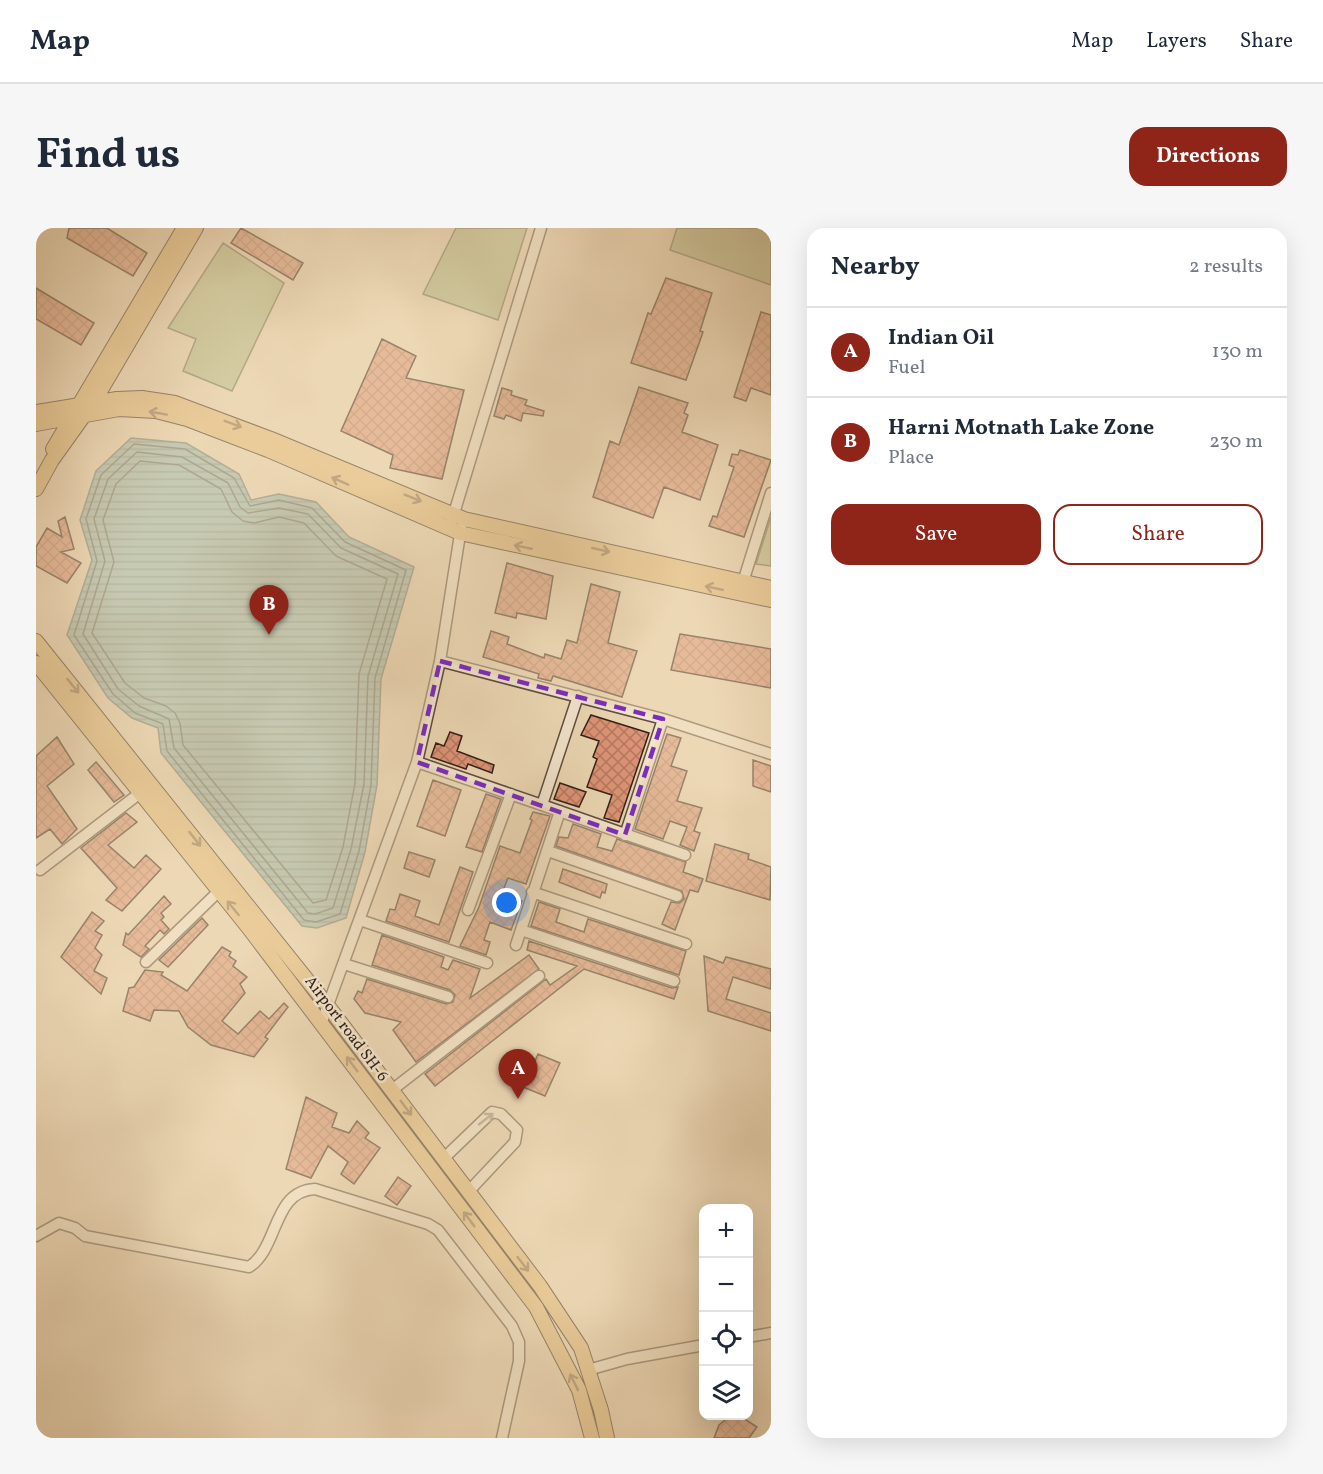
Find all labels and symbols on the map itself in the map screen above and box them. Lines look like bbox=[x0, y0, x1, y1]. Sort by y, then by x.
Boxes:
one-way arrow bbox=[149, 407, 169, 418]
one-way arrow bbox=[223, 420, 242, 431]
one-way arrow bbox=[332, 475, 350, 487]
one-way arrow bbox=[404, 493, 422, 504]
one-way arrow bbox=[514, 541, 533, 552]
one-way arrow bbox=[590, 545, 610, 556]
one-way arrow bbox=[705, 582, 724, 593]
pin: B bbox=[250, 586, 288, 635]
one-way arrow bbox=[66, 678, 79, 694]
one-way arrow bbox=[188, 830, 201, 846]
your location bbox=[492, 888, 521, 917]
one-way arrow bbox=[227, 901, 240, 917]
street label: Airport road SH-6 bbox=[299, 972, 393, 1086]
pin: A bbox=[498, 1050, 538, 1099]
one-way arrow bbox=[345, 1056, 358, 1072]
one-way arrow bbox=[399, 1099, 412, 1115]
one-way arrow bbox=[478, 1112, 494, 1125]
one-way arrow bbox=[463, 1211, 476, 1227]
one-way arrow bbox=[516, 1255, 529, 1271]
one-way arrow bbox=[568, 1374, 580, 1392]

